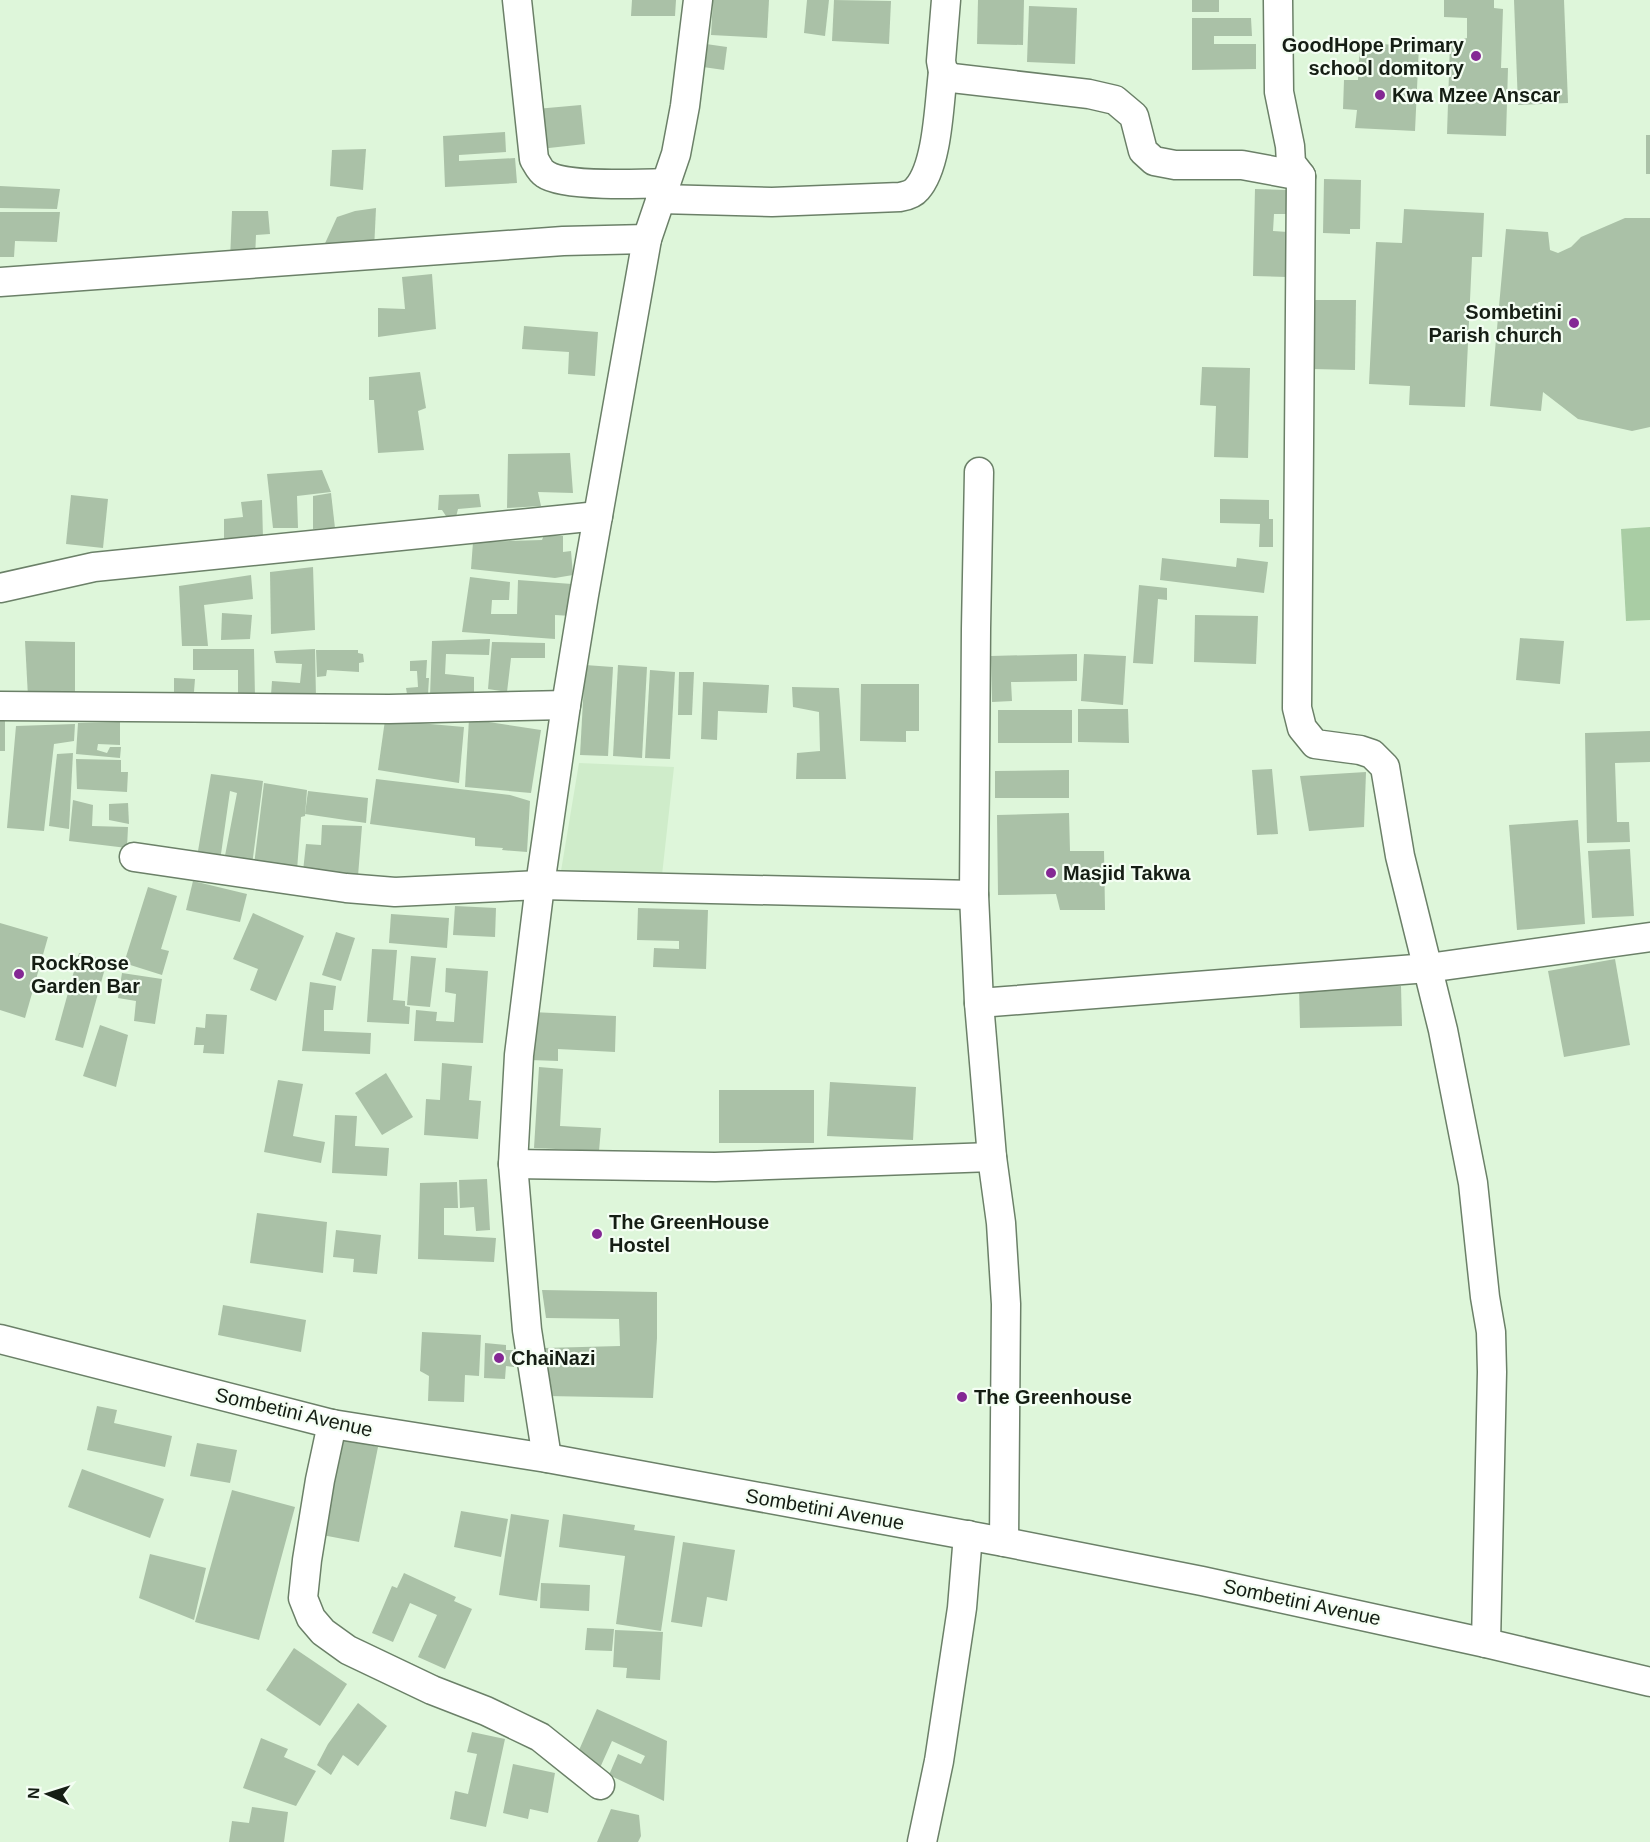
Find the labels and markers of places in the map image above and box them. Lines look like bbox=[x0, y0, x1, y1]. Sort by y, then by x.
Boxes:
place label: GoodHope Primary school domitory bbox=[1282, 34, 1465, 79]
marker: GoodHope Primary school domitory bbox=[1469, 49, 1483, 63]
place label: Kwa Mzee Anscar bbox=[1392, 84, 1560, 106]
marker: Kwa Mzee Anscar bbox=[1373, 88, 1387, 102]
place label: Sombetini Parish church bbox=[1429, 301, 1562, 346]
marker: Sombetini Parish church bbox=[1567, 316, 1581, 330]
place label: Masjid Takwa bbox=[1063, 862, 1191, 884]
marker: Masjid Takwa bbox=[1044, 866, 1058, 880]
place label: RockRose Garden Bar bbox=[31, 952, 140, 997]
marker: RockRose Garden Bar bbox=[12, 967, 26, 981]
place label: The GreenHouse Hostel bbox=[609, 1211, 769, 1256]
marker: The GreenHouse Hostel bbox=[590, 1227, 604, 1241]
place label: ChaiNazi bbox=[511, 1347, 595, 1369]
marker: ChaiNazi bbox=[492, 1351, 506, 1365]
place label: The Greenhouse bbox=[974, 1386, 1132, 1408]
marker: The Greenhouse bbox=[955, 1390, 969, 1404]

